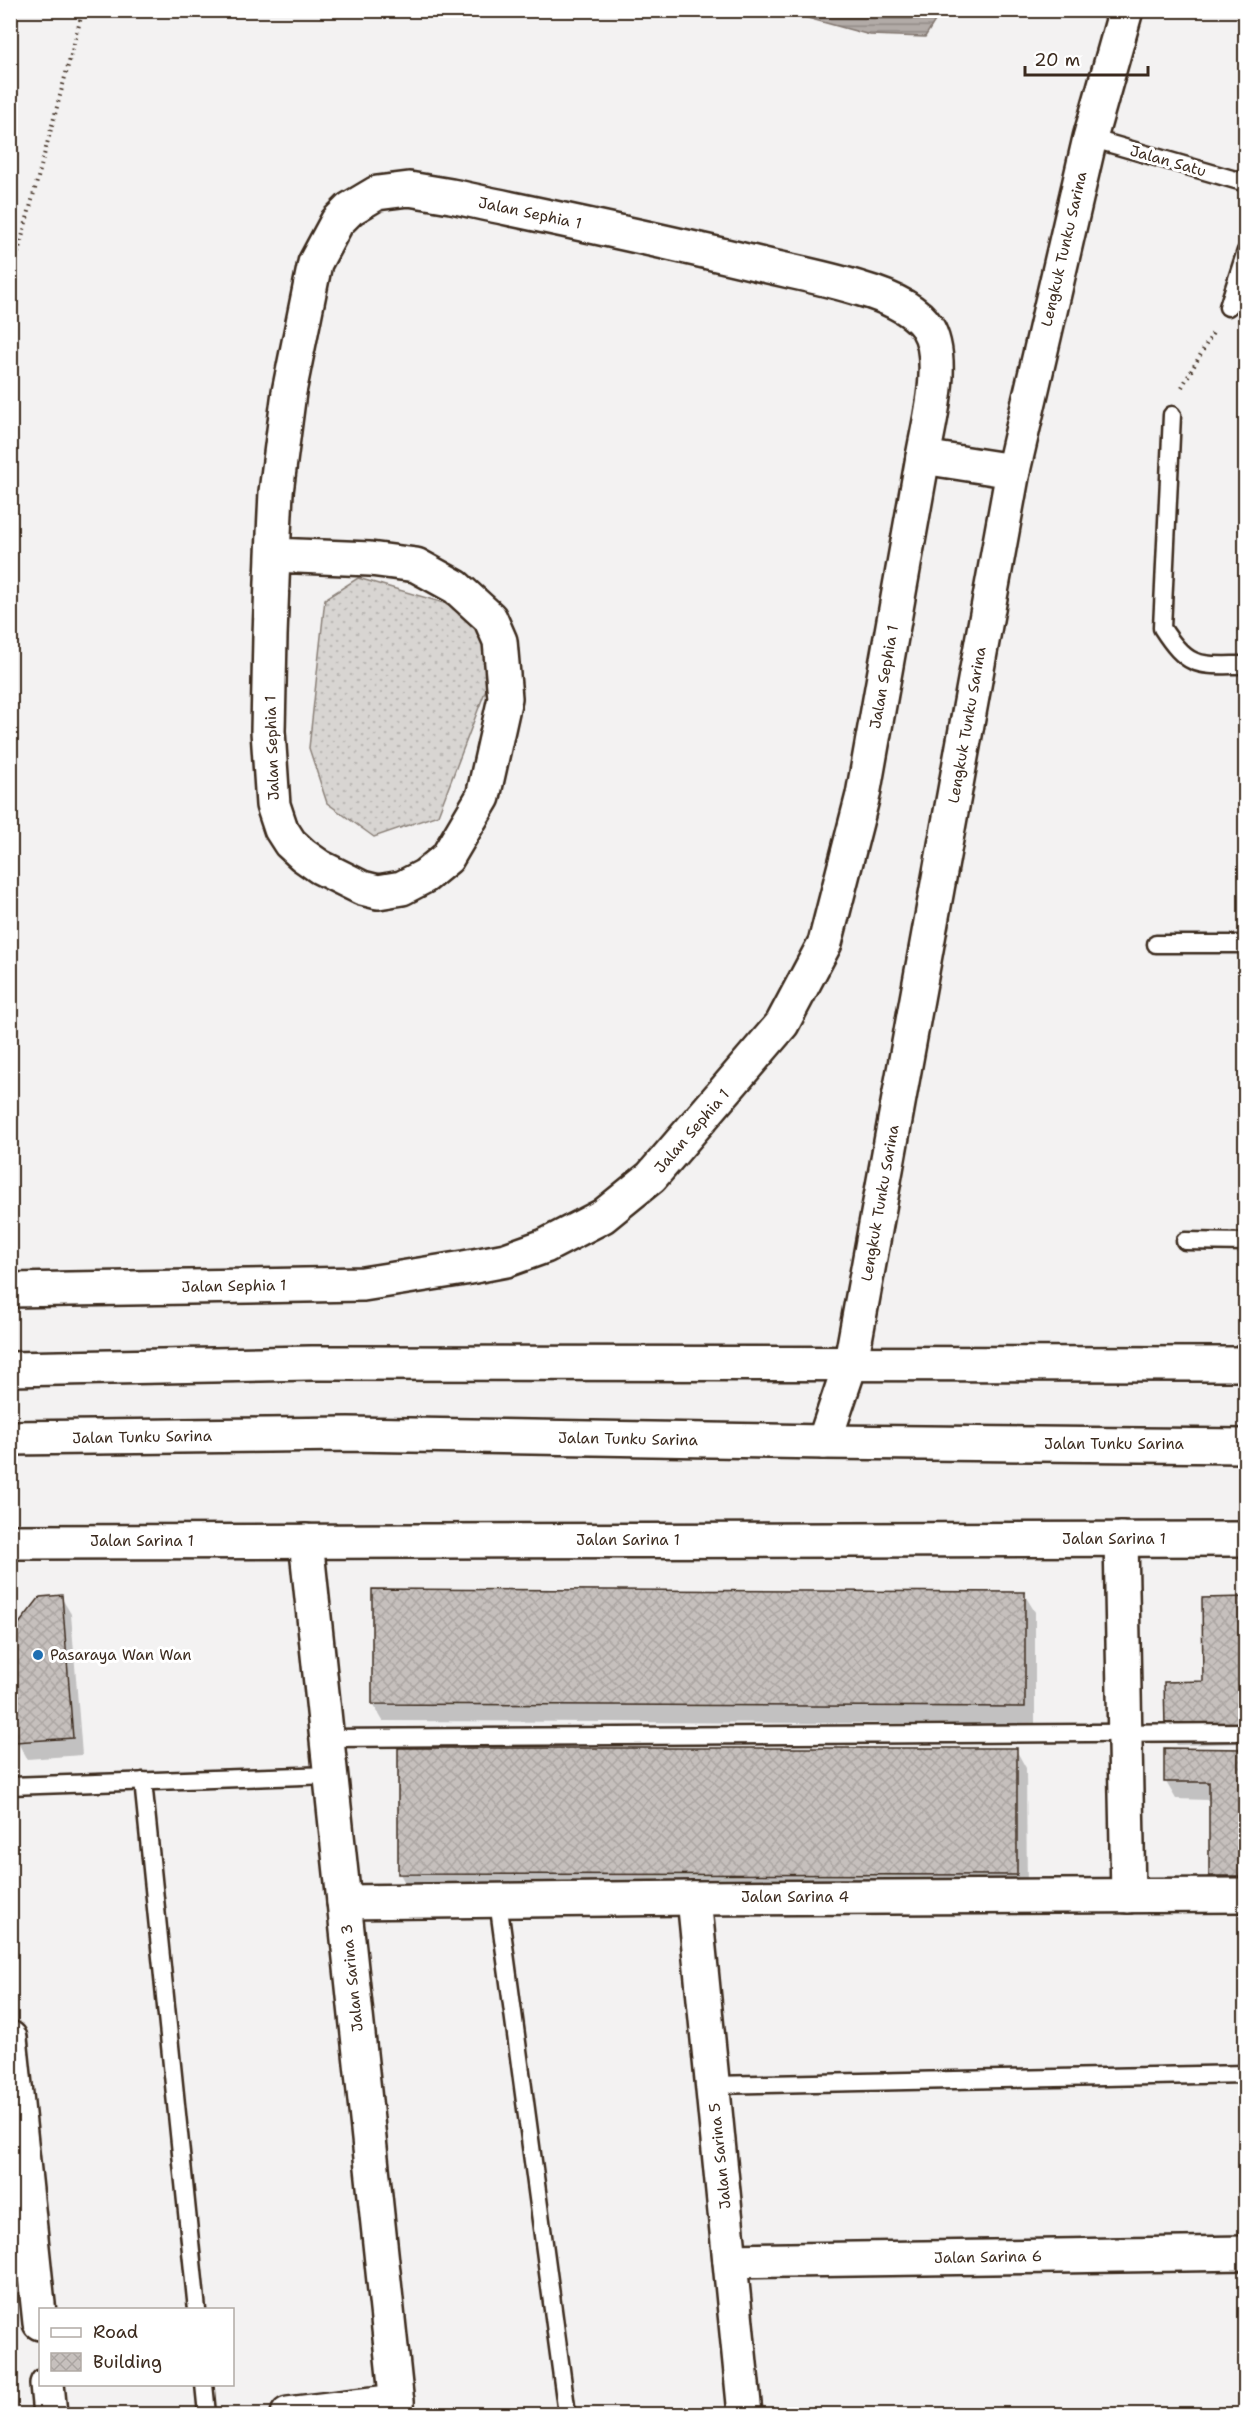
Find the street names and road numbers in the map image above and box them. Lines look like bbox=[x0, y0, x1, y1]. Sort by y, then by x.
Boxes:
street label: Jalan Satu bbox=[1128, 141, 1208, 181]
street label: Lengkuk Tunku Sarina bbox=[1036, 169, 1092, 329]
street label: Jalan Sephia 1 bbox=[477, 192, 583, 234]
street label: Jalan Sephia 1 bbox=[865, 624, 903, 730]
street label: Lengkuk Tunku Sarina bbox=[943, 644, 991, 805]
street label: Jalan Sephia 1 bbox=[260, 695, 284, 801]
street label: Jalan Sephia 1 bbox=[650, 1085, 734, 1177]
street label: Lengkuk Tunku Sarina bbox=[856, 1122, 904, 1283]
street label: Jalan Sephia 1 bbox=[181, 1275, 287, 1297]
street label: Jalan Tunku Sarina bbox=[72, 1426, 213, 1448]
street label: Jalan Tunku Sarina bbox=[558, 1428, 699, 1450]
street label: Jalan Tunku Sarina bbox=[1044, 1434, 1185, 1454]
street label: Jalan Sarina 1 bbox=[1062, 1529, 1166, 1549]
street label: Jalan Sarina 1 bbox=[576, 1530, 680, 1550]
street label: Jalan Sarina 1 bbox=[90, 1531, 194, 1551]
street label: Jalan Sarina 4 bbox=[741, 1887, 849, 1907]
street label: Jalan Sarina 3 bbox=[336, 1923, 368, 2033]
street label: Jalan Sarina 5 bbox=[704, 2102, 736, 2210]
street label: Jalan Sarina 6 bbox=[934, 2246, 1042, 2268]

